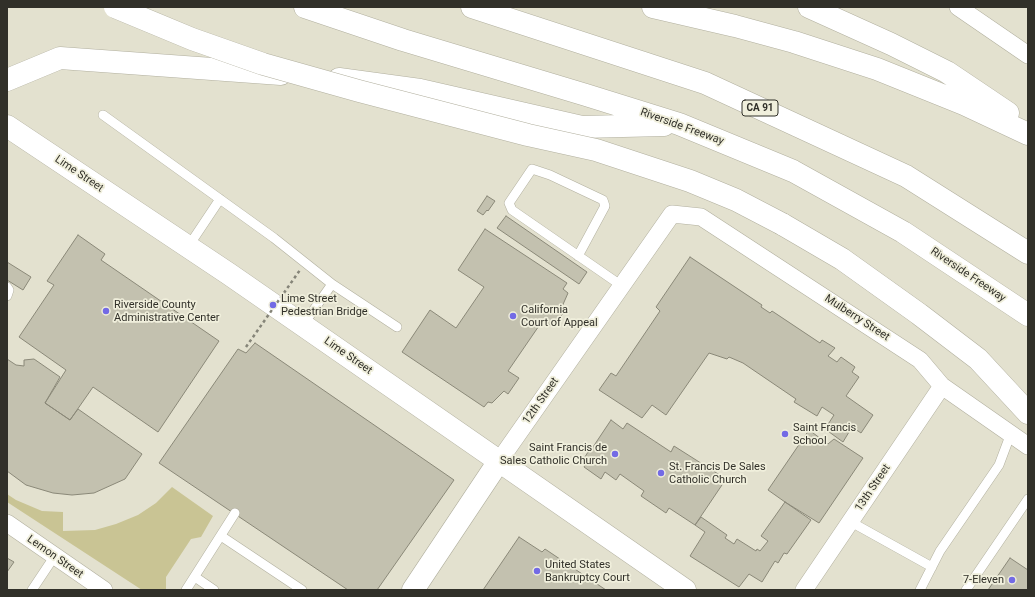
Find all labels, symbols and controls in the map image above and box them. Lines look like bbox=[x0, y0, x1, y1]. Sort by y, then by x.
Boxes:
road number: CA 91 bbox=[742, 100, 778, 116]
street label: Riverside Freeway bbox=[638, 106, 726, 148]
street label: Lime Street bbox=[52, 153, 106, 195]
street label: Riverside Freeway bbox=[928, 245, 1008, 305]
place label: Lime Street Pedestrian Bridge bbox=[281, 292, 368, 318]
street label: Mulberry Street bbox=[822, 292, 892, 344]
place label: Riverside County Administrative Center bbox=[114, 298, 220, 324]
marker: Lime Street Pedestrian Bridge bbox=[268, 300, 278, 310]
place label: California Court of Appeal bbox=[521, 303, 598, 329]
marker: Riverside County Administrative Center bbox=[101, 306, 111, 316]
marker: California Court of Appeal bbox=[508, 311, 518, 321]
street label: Lime Street bbox=[321, 335, 375, 377]
street label: 12th Street bbox=[520, 375, 562, 427]
place label: Saint Francis School bbox=[793, 421, 856, 447]
marker: Saint Francis School bbox=[780, 429, 790, 439]
place label: Saint Francis de Sales Catholic Church bbox=[500, 441, 607, 467]
marker: Saint Francis de Sales Catholic Church bbox=[610, 449, 620, 459]
place label: St. Francis De Sales Catholic Church bbox=[669, 460, 766, 486]
street label: 13th Street bbox=[852, 462, 894, 514]
marker: St. Francis De Sales Catholic Church bbox=[656, 468, 666, 478]
street label: Lemon Street bbox=[24, 533, 86, 581]
place label: United States Bankruptcy Court bbox=[545, 558, 630, 584]
marker: United States Bankruptcy Court bbox=[532, 566, 542, 576]
place label: 7-Eleven bbox=[963, 573, 1004, 587]
marker: 7-Eleven bbox=[1007, 575, 1017, 585]

